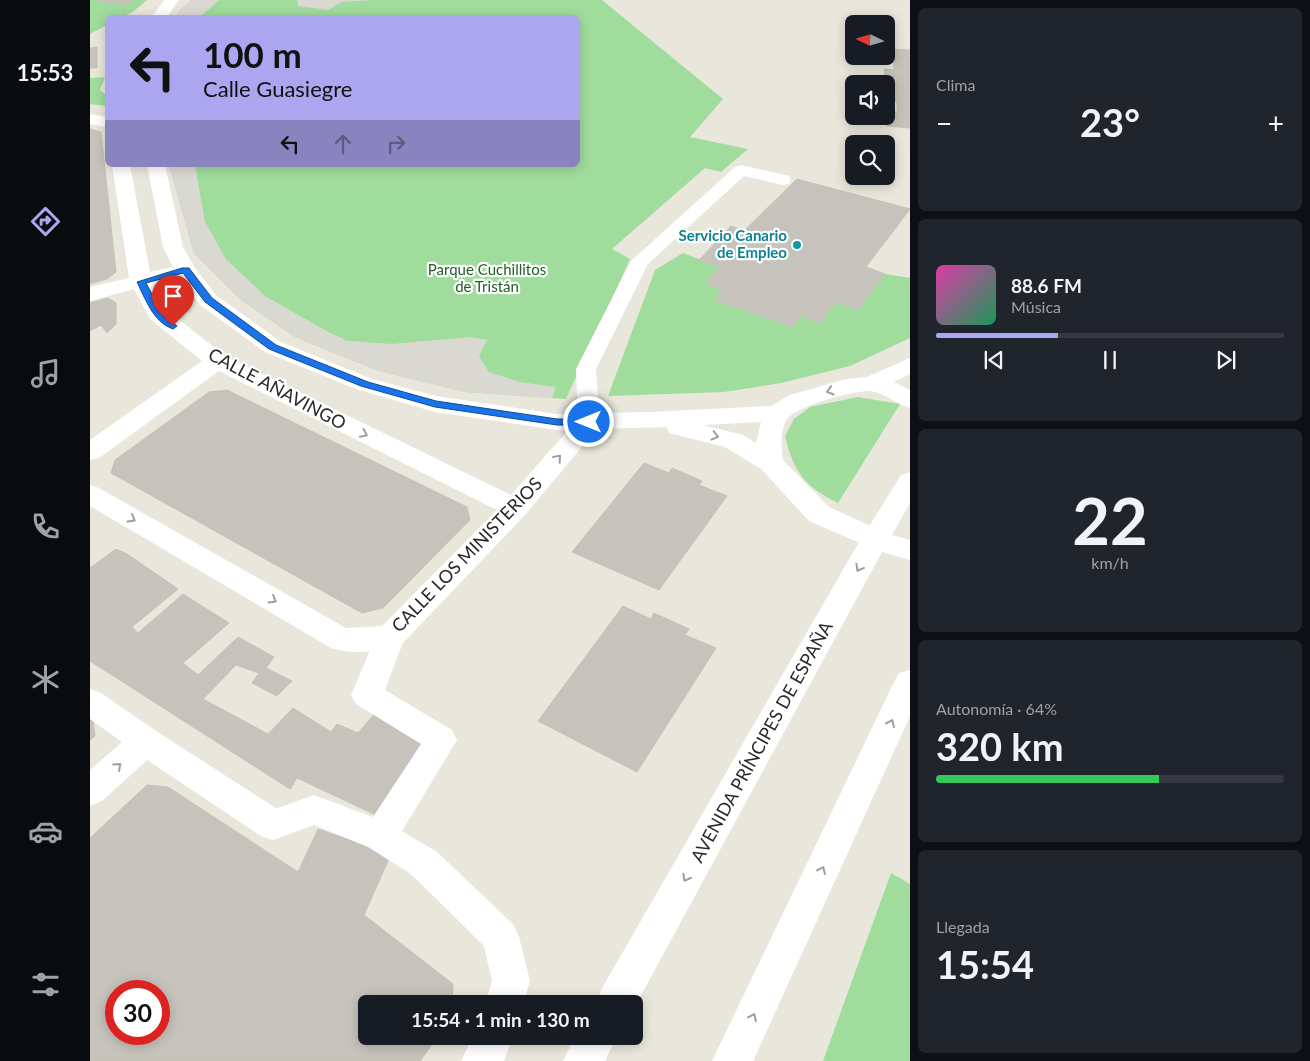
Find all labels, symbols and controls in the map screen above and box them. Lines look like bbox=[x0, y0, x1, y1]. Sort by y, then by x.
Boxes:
north arrow bbox=[845, 15, 895, 65]
map controls bbox=[845, 15, 895, 185]
text: 100 m bbox=[203, 33, 302, 75]
icon: left bbox=[120, 35, 185, 100]
text: 15:53 bbox=[17, 59, 73, 86]
text: Calle Guasiegre bbox=[203, 75, 352, 102]
button: sound bbox=[845, 75, 895, 125]
text: Clima bbox=[936, 75, 975, 94]
text: 23° bbox=[1080, 99, 1140, 145]
text: − bbox=[936, 106, 952, 140]
text: + bbox=[1268, 106, 1284, 140]
icon: left bbox=[276, 130, 304, 158]
icon: ahead bbox=[329, 130, 357, 158]
icon: right bbox=[382, 130, 410, 158]
button: search bbox=[845, 135, 895, 185]
icon: directions bbox=[28, 204, 63, 239]
place label: Servicio Canario de Empleo bbox=[679, 226, 787, 261]
marker: Servicio Canario de Empleo bbox=[791, 239, 803, 251]
park label: Parque Cuchillitos de Tristán bbox=[428, 260, 546, 295]
text: 88.6 FM bbox=[1011, 274, 1082, 297]
pin bbox=[152, 275, 194, 326]
icon: arrive bbox=[159, 282, 187, 310]
text: Música bbox=[1011, 297, 1061, 316]
street label: CALLE AÑAVINGO bbox=[205, 343, 350, 434]
icon: previous bbox=[980, 346, 1008, 374]
icon: pause bbox=[1096, 346, 1124, 374]
icon: next bbox=[1212, 346, 1240, 374]
icon: music bbox=[28, 356, 63, 391]
one-way arrow bbox=[827, 386, 835, 396]
position arrow bbox=[562, 395, 614, 447]
one-way arrow bbox=[359, 428, 368, 438]
one-way arrow bbox=[710, 430, 719, 441]
one-way arrow bbox=[552, 455, 561, 464]
street label: CALLE LOS MINISTERIOS bbox=[386, 472, 546, 636]
text: 22 bbox=[1072, 481, 1148, 559]
icon: phone bbox=[28, 509, 63, 544]
one-way arrow bbox=[127, 512, 136, 522]
text: km/h bbox=[1091, 553, 1129, 572]
one-way arrow bbox=[855, 563, 865, 572]
one-way arrow bbox=[268, 593, 277, 603]
street label: AVENIDA PRÍNCIPES DE ESPAÑA bbox=[685, 616, 837, 866]
icon: climate bbox=[28, 662, 63, 697]
text: Autonomía · 64% bbox=[936, 699, 1057, 718]
one-way arrow bbox=[885, 719, 895, 728]
text: 320 km bbox=[936, 723, 1064, 769]
one-way arrow bbox=[112, 763, 121, 772]
icon: car bbox=[28, 814, 63, 849]
one-way arrow bbox=[815, 866, 826, 875]
one-way arrow bbox=[682, 873, 692, 882]
text: Llegada bbox=[936, 917, 990, 936]
text: 15:54 bbox=[936, 941, 1034, 987]
icon: filters bbox=[28, 967, 63, 1002]
speed limit sign: 30 bbox=[105, 980, 170, 1045]
text: 15:54 · 1 min · 130 m bbox=[411, 1008, 590, 1031]
one-way arrow bbox=[746, 1013, 757, 1022]

